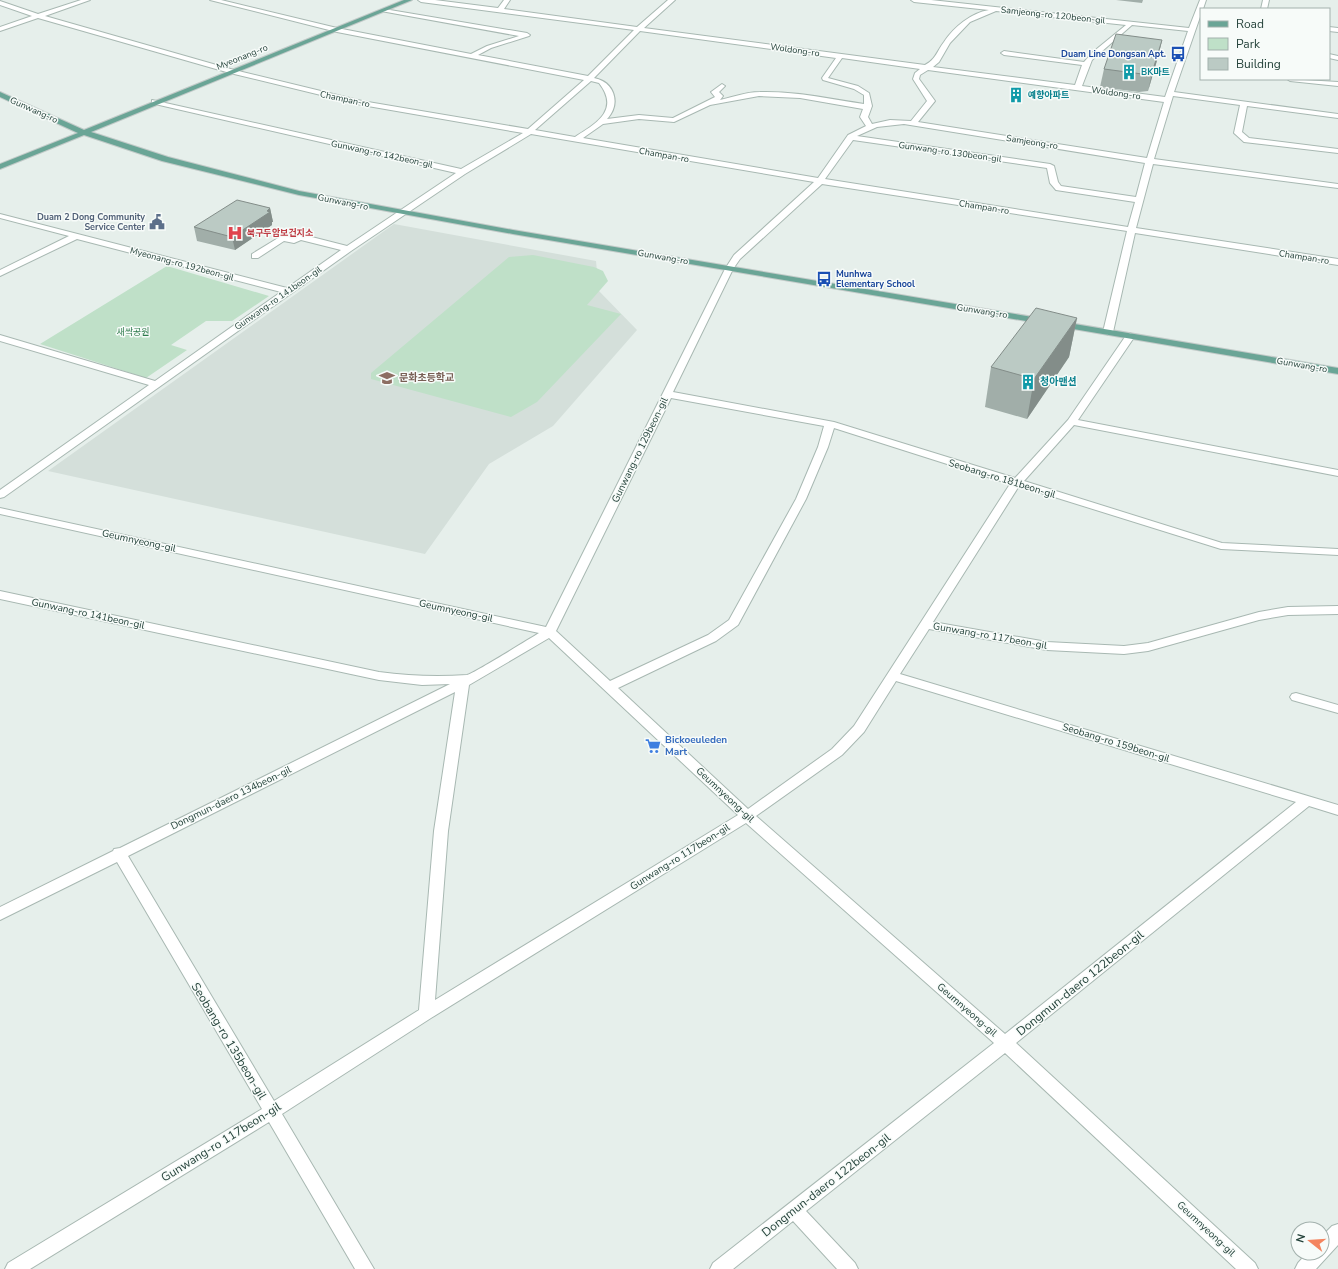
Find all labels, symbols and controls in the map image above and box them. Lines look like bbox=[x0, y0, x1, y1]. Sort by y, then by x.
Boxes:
street label: Samjeong-ro 120beon-gil bbox=[1000, 4, 1106, 26]
legend bbox=[1200, 8, 1330, 80]
text: Road bbox=[1236, 16, 1264, 32]
text: Park bbox=[1236, 36, 1261, 52]
street label: Myeonang-ro bbox=[215, 41, 269, 73]
street label: Woldong-ro bbox=[770, 41, 820, 59]
bus stop icon: Duam Line Dongsan Apt. bbox=[1169, 45, 1187, 63]
place label: Duam Line Dongsan Apt. bbox=[1061, 48, 1166, 60]
text: Building bbox=[1236, 56, 1281, 72]
building icon: BK마트 bbox=[1120, 63, 1138, 81]
place label: BK마트 bbox=[1141, 66, 1170, 78]
street label: Woldong-ro bbox=[1091, 84, 1141, 102]
building icon: 예향아파트 bbox=[1007, 86, 1025, 104]
street label: Champan-ro bbox=[319, 88, 371, 110]
place label: 예향아파트 bbox=[1028, 89, 1069, 101]
street label: Gunwang-ro bbox=[8, 94, 60, 126]
street label: Samjeong-ro bbox=[1005, 132, 1059, 152]
street label: Gunwang-ro 142beon-gil bbox=[330, 137, 434, 171]
street label: Gunwang-ro 130beon-gil bbox=[898, 139, 1003, 165]
street label: Champan-ro bbox=[638, 145, 690, 165]
street label: Gunwang-ro bbox=[317, 191, 369, 213]
street label: Champan-ro bbox=[958, 197, 1010, 217]
place label: Duam 2 Dong Community Service Center bbox=[37, 211, 145, 233]
public building icon: Duam 2 Dong Community Service Center bbox=[148, 213, 166, 231]
hospital icon: 북구두암보건지소 bbox=[226, 224, 244, 242]
place label: 북구두암보건지소 bbox=[246, 227, 313, 239]
street label: Myeonang-ro 192beon-gil bbox=[129, 244, 236, 284]
street label: Gunwang-ro bbox=[637, 247, 689, 267]
street label: Champan-ro bbox=[1278, 247, 1330, 267]
street label: Gunwang-ro 141beon-gil bbox=[232, 263, 324, 333]
place label: Munhwa Elementary School bbox=[836, 268, 915, 290]
bus stop icon: Munhwa Elementary School bbox=[815, 270, 833, 288]
street label: Gunwang-ro bbox=[956, 301, 1008, 321]
park label: 새싹공원 bbox=[116, 326, 150, 338]
street label: Gunwang-ro bbox=[1276, 355, 1328, 375]
school or university icon: 문화초등학교 bbox=[378, 369, 396, 387]
place label: 문화초등학교 bbox=[399, 371, 454, 385]
building icon: 청아맨션 bbox=[1019, 373, 1037, 391]
place label: 청아맨션 bbox=[1040, 375, 1077, 389]
street label: Gunwang-ro 129beon-gil bbox=[608, 395, 672, 505]
street label: Seobang-ro 181beon-gil bbox=[947, 456, 1057, 502]
street label: Geumnyeong-gil bbox=[101, 526, 177, 556]
street label: Gunwang-ro 141beon-gil bbox=[30, 595, 146, 633]
street label: Geumnyeong-gil bbox=[418, 596, 494, 626]
street label: Gunwang-ro 117beon-gil bbox=[932, 619, 1048, 653]
street label: Seobang-ro 159beon-gil bbox=[1061, 720, 1171, 766]
place label: Bickoeuleden Mart bbox=[665, 733, 727, 759]
supermarket icon: Bickoeuleden Mart bbox=[644, 737, 662, 755]
street label: Dongmun-daero 134beon-gil bbox=[168, 763, 294, 833]
street label: Geumnyeong-gil bbox=[693, 764, 757, 826]
street label: Gunwang-ro 117beon-gil bbox=[627, 820, 733, 894]
street label: Dongmun-daero 122beon-gil bbox=[1013, 926, 1147, 1039]
street label: Seobang-ro 135beon-gil bbox=[188, 980, 271, 1103]
street label: Geumnyeong-gil bbox=[934, 980, 1000, 1040]
street label: Gunwang-ro 117beon-gil bbox=[158, 1098, 284, 1185]
street label: Dongmun-daero 122beon-gil bbox=[758, 1129, 894, 1240]
street label: Geumnyeong-gil bbox=[1174, 1198, 1238, 1260]
north arrow bbox=[1290, 1221, 1330, 1261]
text: N bbox=[1293, 1232, 1309, 1244]

